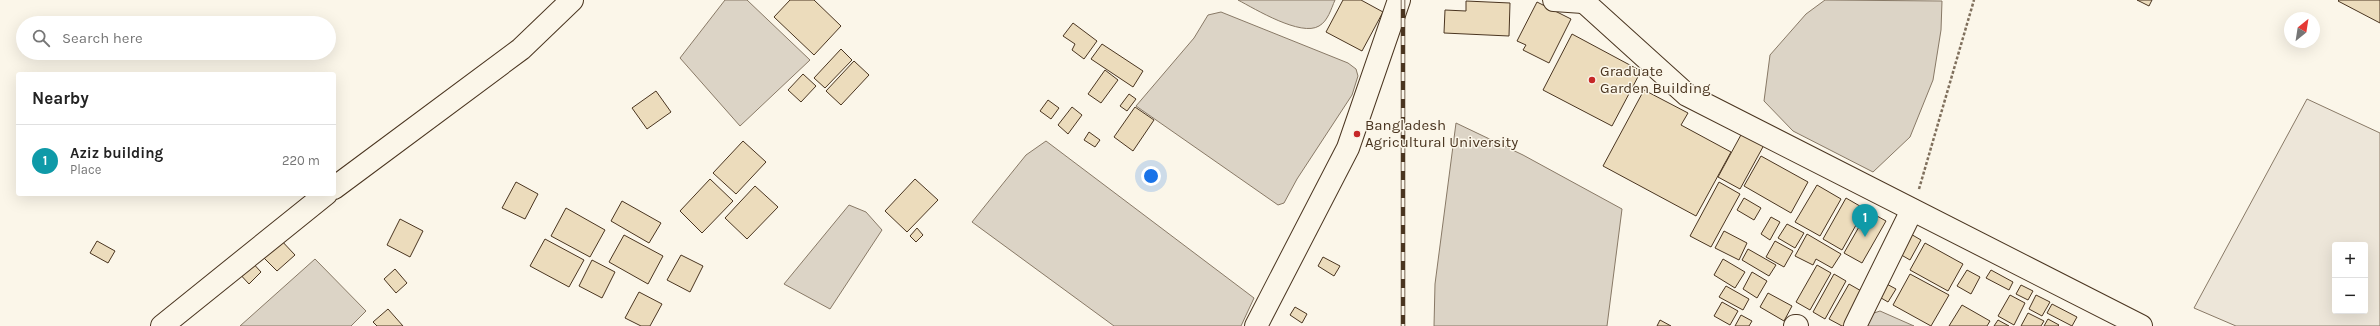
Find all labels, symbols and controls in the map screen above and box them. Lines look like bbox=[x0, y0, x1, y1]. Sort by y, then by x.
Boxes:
north arrow bbox=[2284, 12, 2320, 48]
search box bbox=[16, 16, 336, 60]
icon: search bbox=[30, 27, 52, 49]
text: Search here bbox=[62, 29, 143, 47]
place label: Graduate Garden Building bbox=[1600, 62, 1711, 97]
marker: Graduate Garden Building bbox=[1587, 75, 1597, 85]
text: Nearby bbox=[32, 88, 89, 108]
place label: Bangladesh Agricultural University bbox=[1365, 116, 1518, 151]
marker: Bangladesh Agricultural University bbox=[1352, 129, 1362, 139]
text: Aziz building bbox=[70, 144, 163, 162]
text: 1 bbox=[43, 153, 47, 168]
text: 220 m bbox=[282, 153, 320, 168]
text: Place bbox=[70, 162, 101, 177]
your location bbox=[1141, 166, 1161, 186]
pin: 1 bbox=[1852, 204, 1878, 237]
map controls bbox=[2332, 242, 2368, 314]
button: + bbox=[2332, 242, 2368, 278]
button: − bbox=[2332, 278, 2368, 314]

